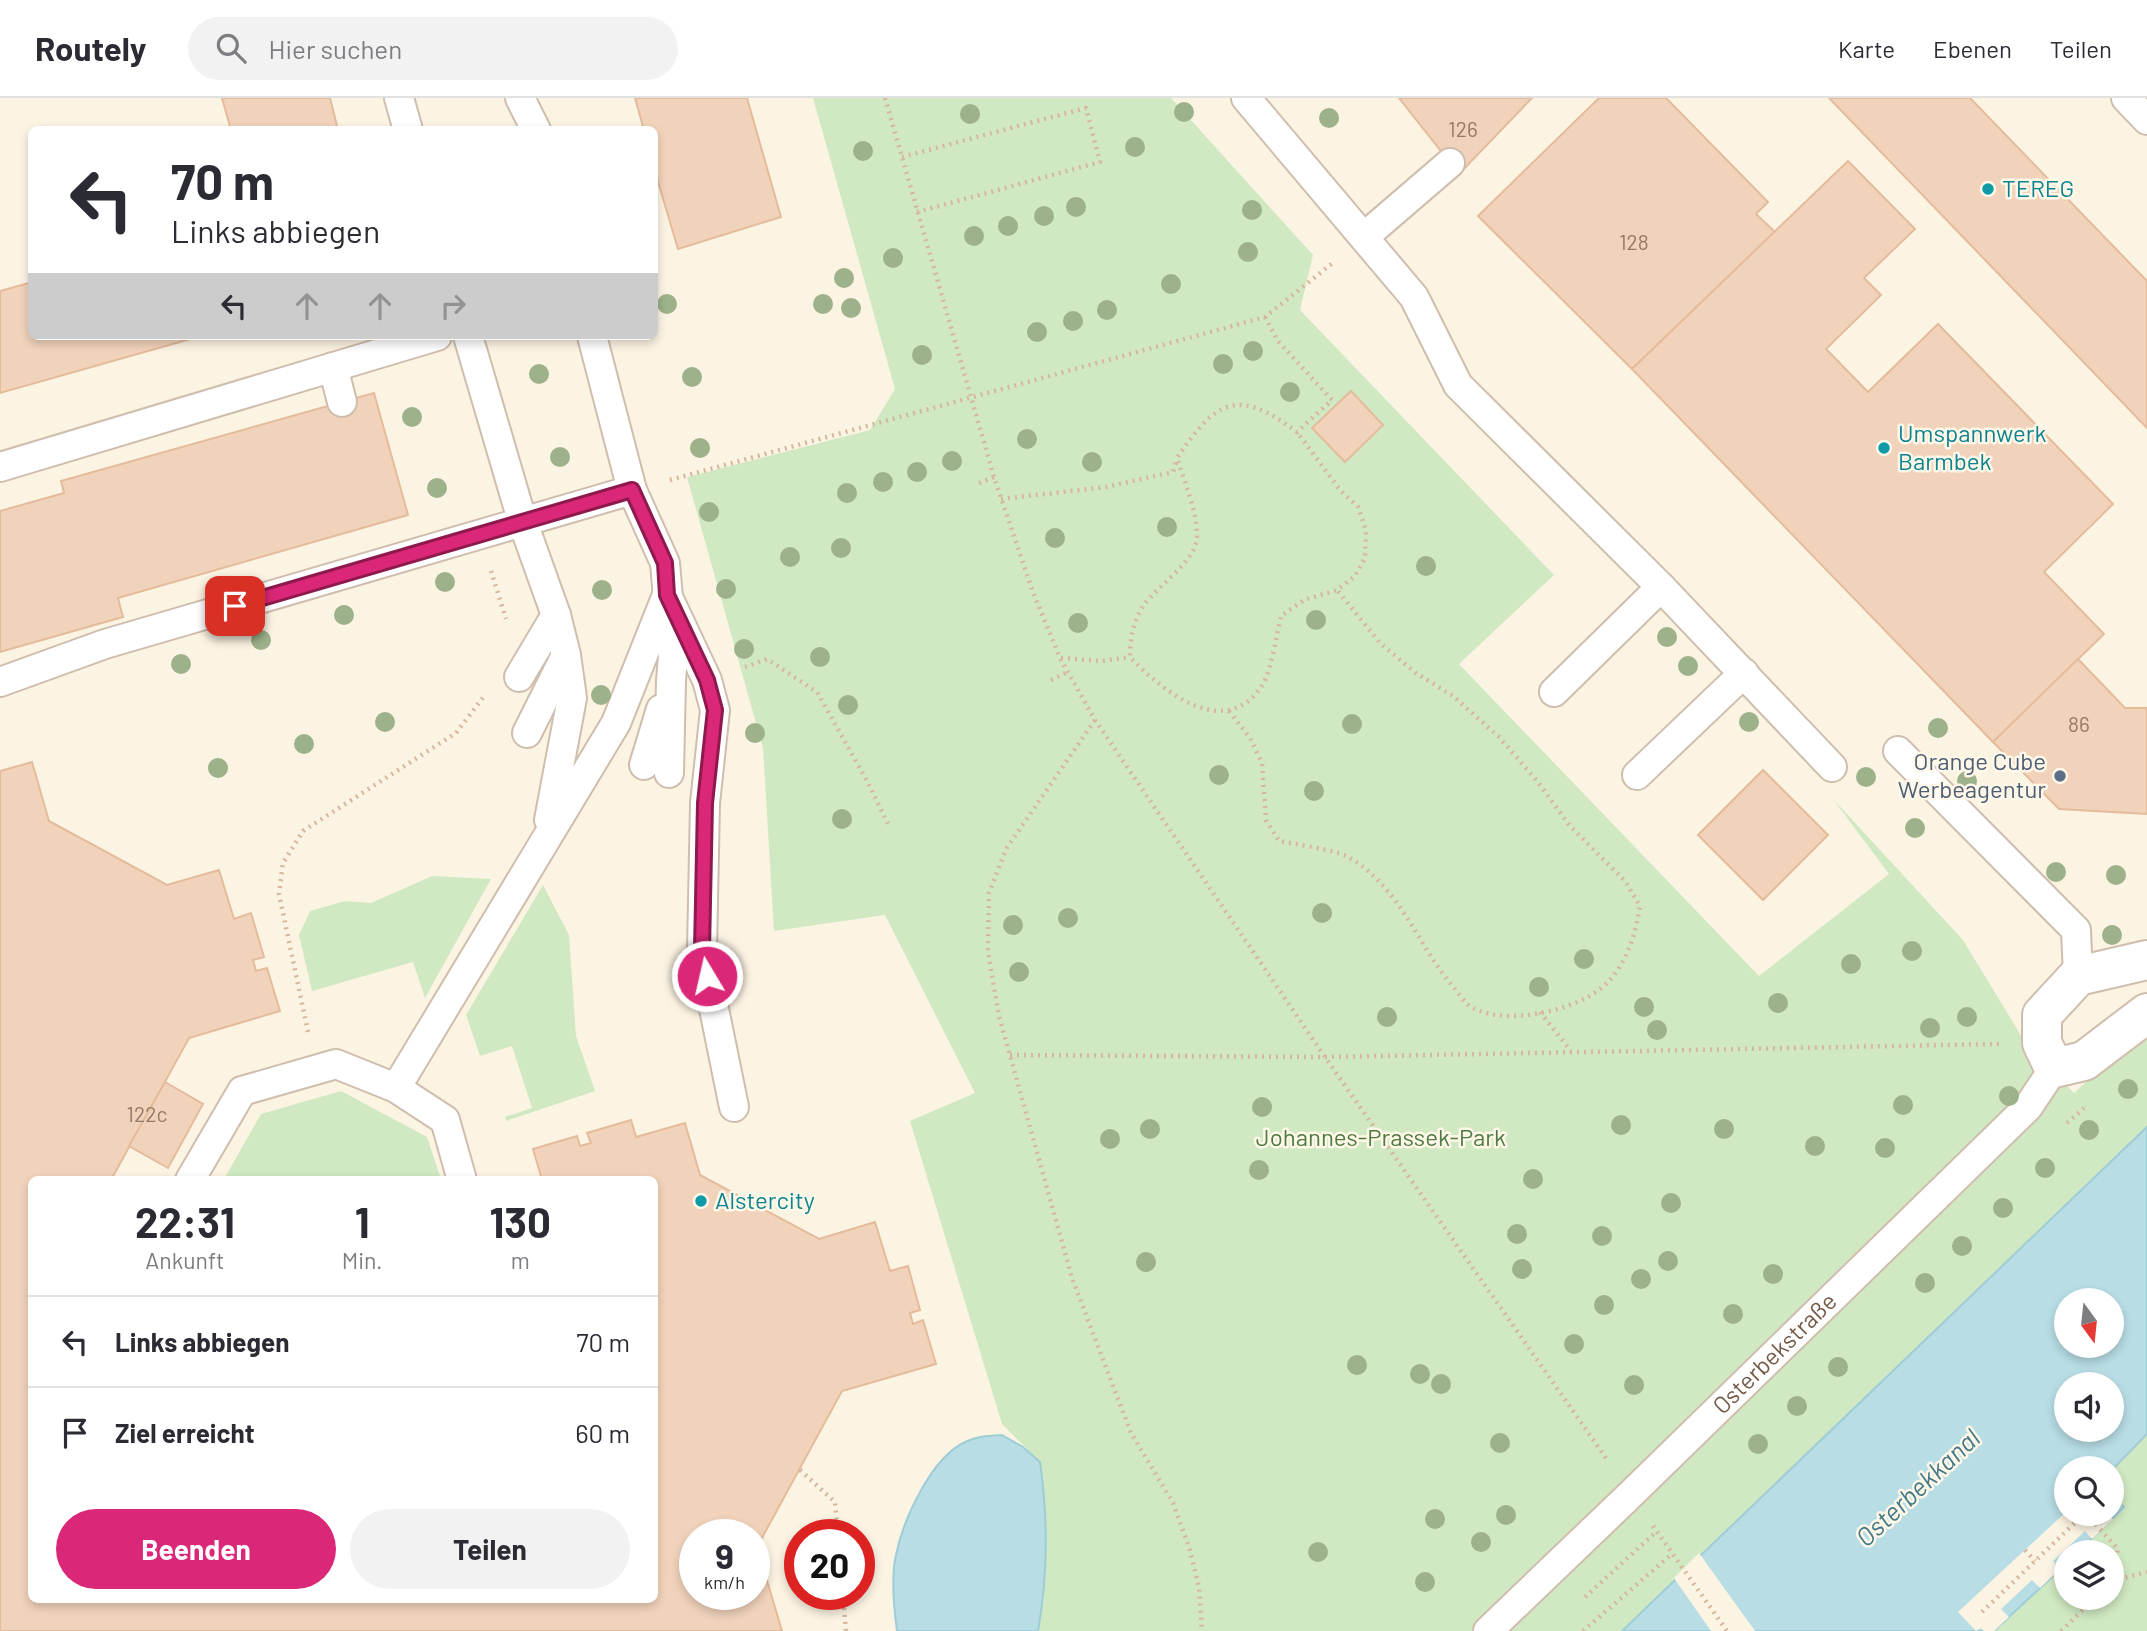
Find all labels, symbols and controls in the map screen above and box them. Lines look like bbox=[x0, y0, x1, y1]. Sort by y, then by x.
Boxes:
search box bbox=[188, 17, 678, 80]
text: Routely bbox=[35, 28, 146, 68]
icon: search bbox=[212, 29, 250, 67]
text: Hier suchen bbox=[268, 33, 402, 64]
text: Karte bbox=[1838, 34, 1895, 63]
text: Ebenen bbox=[1933, 34, 2012, 63]
text: Teilen bbox=[2050, 34, 2112, 63]
house number: 126 bbox=[1448, 116, 1478, 141]
text: 70 m bbox=[171, 151, 274, 210]
icon: left bbox=[56, 154, 147, 245]
place label: TEREG bbox=[2002, 173, 2074, 202]
marker: TEREG bbox=[1980, 181, 1996, 197]
text: Links abbiegen bbox=[171, 211, 380, 249]
house number: 128 bbox=[1619, 229, 1649, 254]
icon: left bbox=[215, 287, 253, 325]
icon: ahead bbox=[288, 287, 326, 325]
icon: ahead bbox=[361, 287, 399, 325]
icon: right bbox=[434, 287, 472, 325]
place label: Umspannwerk Barmbek bbox=[1898, 418, 2047, 475]
marker: Umspannwerk Barmbek bbox=[1876, 440, 1892, 456]
pin bbox=[205, 576, 265, 636]
icon: arrive bbox=[216, 587, 254, 625]
house number: 86 bbox=[2068, 711, 2090, 736]
place label: Orange Cube Werbeagentur bbox=[1898, 746, 2046, 803]
marker: Orange Cube Werbeagentur bbox=[2052, 768, 2068, 784]
position arrow bbox=[670, 939, 744, 1013]
house number: 122c bbox=[127, 1101, 167, 1126]
park label: Johannes-Prassek-Park bbox=[1256, 1122, 1506, 1151]
place label: Alstercity bbox=[715, 1185, 815, 1214]
marker: Alstercity bbox=[693, 1193, 709, 1209]
text: 22:31 bbox=[135, 1196, 235, 1246]
text: 1 bbox=[355, 1196, 370, 1246]
text: 130 bbox=[489, 1196, 551, 1246]
text: Ankunft bbox=[145, 1246, 224, 1274]
text: Min. bbox=[342, 1246, 382, 1274]
text: m bbox=[511, 1246, 530, 1274]
street label: Osterbekstraße bbox=[1706, 1286, 1842, 1419]
north arrow bbox=[2054, 1288, 2124, 1358]
map controls bbox=[2054, 1288, 2124, 1610]
icon: left bbox=[56, 1323, 94, 1361]
text: Links abbiegen bbox=[115, 1326, 289, 1357]
text: 70 m bbox=[576, 1326, 630, 1357]
button: sound bbox=[2054, 1372, 2124, 1442]
icon: arrive bbox=[56, 1414, 94, 1452]
text: Ziel erreicht bbox=[115, 1417, 255, 1448]
text: 60 m bbox=[575, 1417, 630, 1448]
water label: Osterbekkanal bbox=[1849, 1422, 1985, 1552]
button: search bbox=[2054, 1456, 2124, 1526]
button: Beenden bbox=[56, 1509, 336, 1589]
button: Teilen bbox=[350, 1509, 630, 1589]
speed limit sign: 20 bbox=[784, 1519, 875, 1610]
text: 9 bbox=[715, 1534, 734, 1576]
button: layers bbox=[2054, 1540, 2124, 1610]
text: km/h bbox=[704, 1571, 745, 1593]

